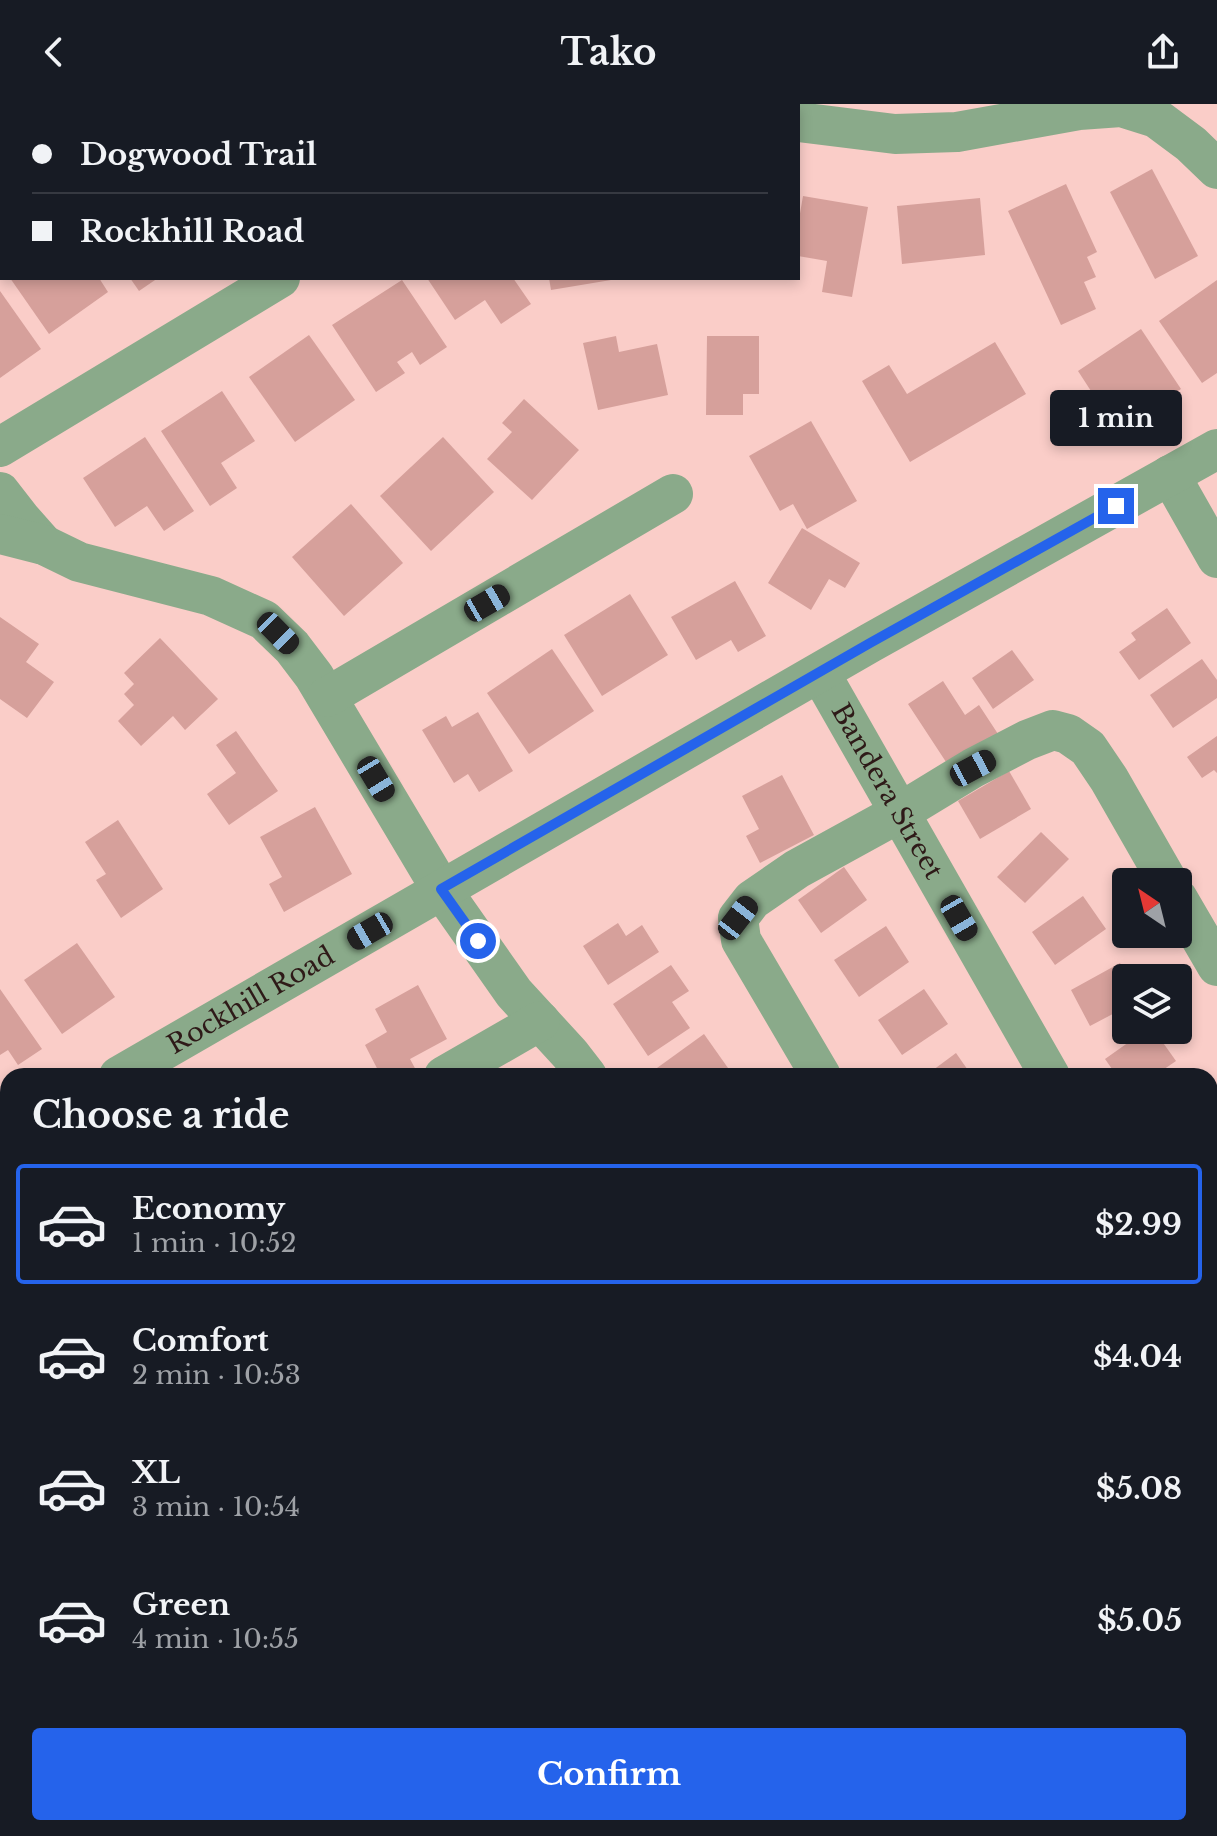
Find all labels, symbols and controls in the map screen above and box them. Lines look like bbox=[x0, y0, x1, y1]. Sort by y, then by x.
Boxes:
icon: back bbox=[32, 30, 76, 74]
text: Tako bbox=[560, 30, 657, 75]
icon: share bbox=[1141, 30, 1185, 74]
text: Dogwood Trail bbox=[80, 136, 317, 173]
text: Rockhill Road bbox=[80, 213, 304, 250]
callout: 1 min bbox=[1050, 390, 1182, 446]
text: 1 min bbox=[1078, 402, 1154, 434]
route end bbox=[1098, 488, 1134, 524]
car bbox=[460, 581, 514, 625]
car bbox=[253, 608, 303, 658]
street label: Bandera Street bbox=[825, 698, 950, 885]
car bbox=[946, 746, 1000, 790]
car bbox=[353, 752, 399, 806]
north arrow bbox=[1112, 868, 1192, 948]
map controls bbox=[1112, 868, 1192, 1044]
car bbox=[937, 891, 981, 945]
car bbox=[714, 892, 762, 944]
car bbox=[343, 909, 397, 953]
route start bbox=[460, 923, 496, 959]
street label: Rockhill Road bbox=[161, 939, 340, 1061]
button: layers bbox=[1112, 964, 1192, 1044]
text: Choose a ride bbox=[32, 1093, 289, 1138]
icon: car bbox=[36, 1188, 108, 1260]
text: Economy bbox=[132, 1190, 285, 1227]
text: $2.99 bbox=[1095, 1206, 1182, 1243]
text: 1 min · 10:52 bbox=[132, 1227, 296, 1259]
icon: car bbox=[36, 1320, 108, 1392]
text: Comfort bbox=[132, 1322, 269, 1359]
text: $4.04 bbox=[1093, 1338, 1182, 1375]
text: 2 min · 10:53 bbox=[132, 1359, 301, 1391]
icon: car bbox=[36, 1452, 108, 1524]
text: XL bbox=[132, 1454, 180, 1491]
text: $5.08 bbox=[1096, 1470, 1182, 1507]
text: 3 min · 10:54 bbox=[132, 1491, 300, 1523]
icon: car bbox=[36, 1584, 108, 1656]
text: Green bbox=[132, 1586, 230, 1623]
text: $5.05 bbox=[1097, 1602, 1182, 1639]
text: 4 min · 10:55 bbox=[132, 1623, 299, 1655]
button: Confirm bbox=[32, 1728, 1186, 1820]

